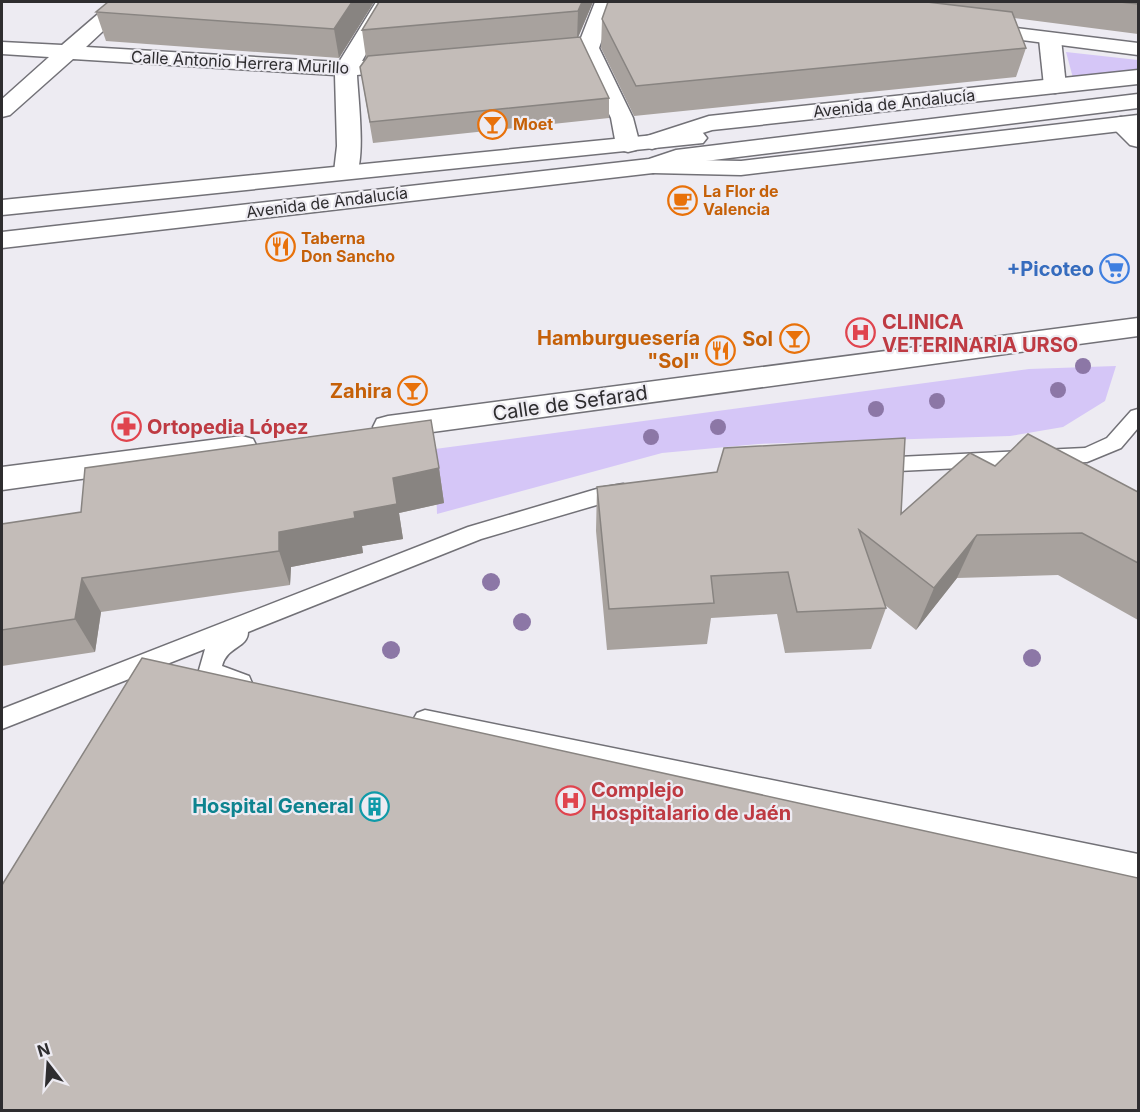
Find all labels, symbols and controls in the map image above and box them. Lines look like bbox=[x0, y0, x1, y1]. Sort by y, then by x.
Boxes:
street label: Calle Antonio Herrera Murillo bbox=[130, 46, 350, 78]
street label: Avenida de Andalucía bbox=[812, 85, 976, 121]
bar icon: Moet bbox=[476, 108, 508, 140]
place label: Moet bbox=[513, 114, 553, 134]
place label: La Flor de Valencia bbox=[703, 181, 779, 219]
street label: Avenida de Andalucía bbox=[245, 182, 409, 222]
cafe icon: La Flor de Valencia bbox=[666, 184, 698, 216]
place label: Taberna Don Sancho bbox=[301, 228, 395, 266]
restaurant icon: Taberna Don Sancho bbox=[264, 231, 296, 263]
supermarket icon: +Picoteo bbox=[1099, 253, 1131, 285]
place label: +Picoteo bbox=[1007, 257, 1094, 281]
place label: CLINICA VETERINARIA URSO bbox=[882, 310, 1078, 357]
hospital icon: CLINICA VETERINARIA URSO bbox=[845, 317, 877, 349]
bar icon: Sol bbox=[778, 323, 810, 355]
place label: Hamburguesería "Sol" bbox=[537, 326, 700, 373]
place label: Sol bbox=[742, 327, 773, 351]
restaurant icon: Hamburguesería "Sol" bbox=[705, 334, 737, 366]
bar icon: Zahira bbox=[397, 375, 429, 407]
place label: Zahira bbox=[330, 379, 392, 403]
street label: Calle de Sefarad bbox=[491, 380, 649, 426]
pharmacy icon: Ortopedia López bbox=[110, 411, 142, 443]
place label: Ortopedia López bbox=[147, 415, 308, 439]
place label: Complejo Hospitalario de Jaén bbox=[591, 778, 791, 825]
hospital icon: Complejo Hospitalario de Jaén bbox=[554, 785, 586, 817]
building icon: Hospital General bbox=[359, 790, 391, 822]
place label: Hospital General bbox=[192, 794, 354, 818]
north arrow bbox=[18, 1034, 78, 1094]
text: N bbox=[35, 1038, 52, 1061]

